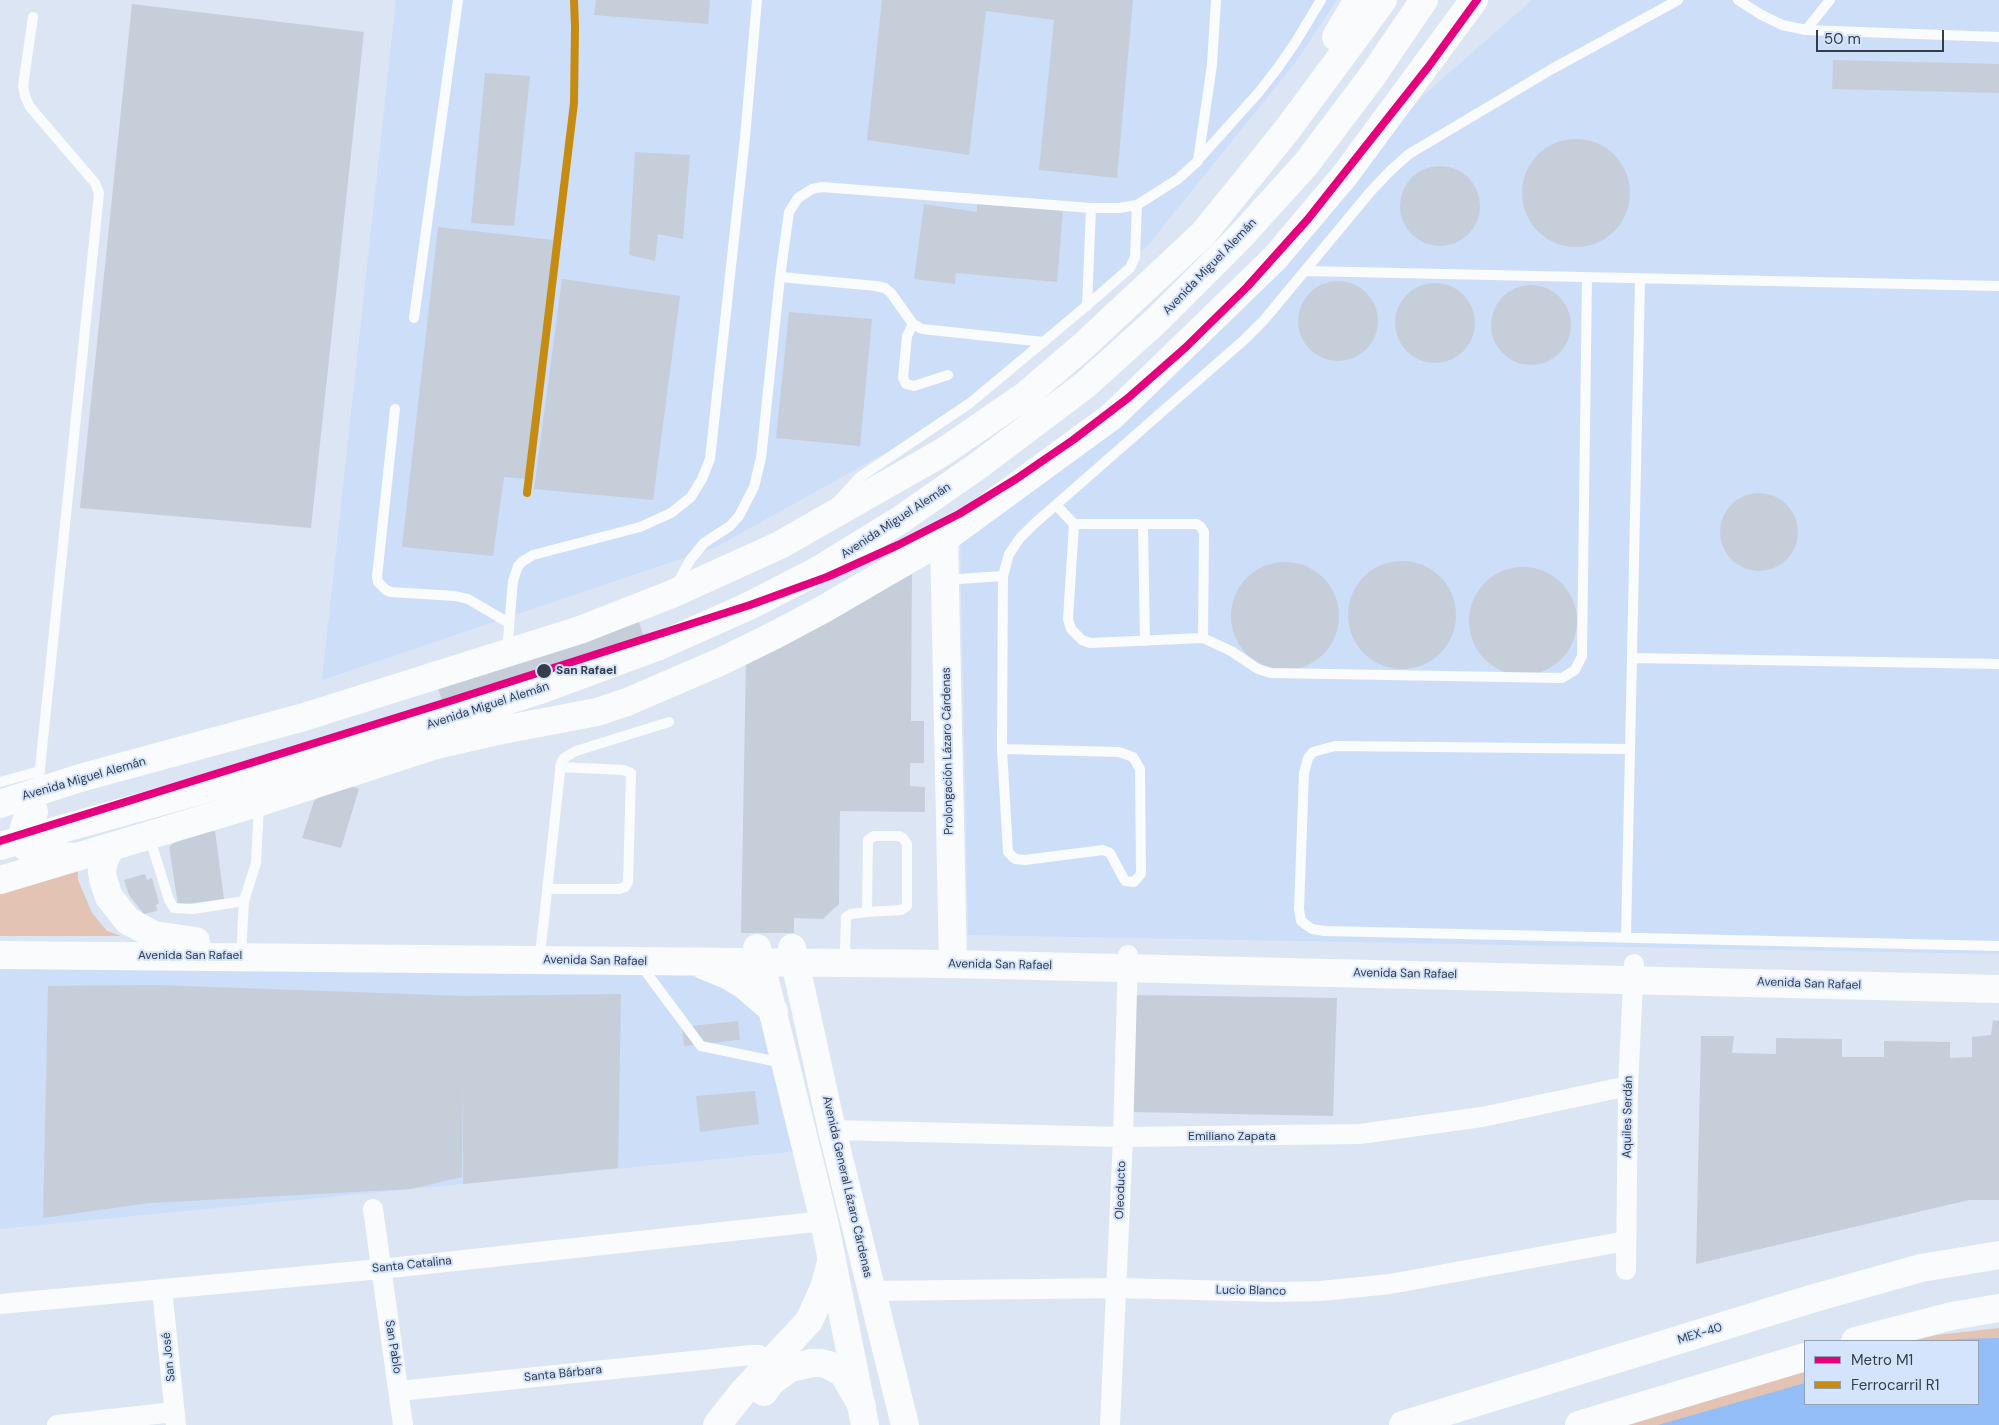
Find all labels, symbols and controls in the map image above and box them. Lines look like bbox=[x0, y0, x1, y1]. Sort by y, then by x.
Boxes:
scale bar bbox=[1819, 20, 1946, 52]
text: 50 m bbox=[1824, 29, 1861, 49]
street label: Avenida Miguel Alemán bbox=[1160, 216, 1260, 318]
street label: Avenida Miguel Alemán bbox=[838, 480, 954, 562]
marker: San Rafael bbox=[535, 662, 553, 680]
place label: San Rafael bbox=[556, 664, 617, 678]
street label: Prolongación Lázaro Cárdenas bbox=[939, 667, 957, 835]
street label: Avenida Miguel Alemán bbox=[425, 679, 551, 733]
street label: Avenida Miguel Alemán bbox=[20, 754, 148, 804]
street label: Avenida San Rafael bbox=[138, 949, 242, 963]
street label: Avenida San Rafael bbox=[543, 953, 647, 969]
street label: Avenida San Rafael bbox=[948, 957, 1052, 973]
street label: Avenida San Rafael bbox=[1353, 966, 1457, 982]
street label: Avenida San Rafael bbox=[1757, 975, 1861, 993]
street label: Aquiles Serdán bbox=[1620, 1076, 1636, 1158]
street label: Avenida General Lázaro Cárdenas bbox=[819, 1095, 875, 1279]
street label: Emiliano Zapata bbox=[1188, 1130, 1276, 1144]
street label: Oleoducto bbox=[1113, 1160, 1129, 1220]
street label: Santa Catalina bbox=[371, 1254, 453, 1276]
street label: Lucio Blanco bbox=[1216, 1283, 1286, 1299]
street label: San Pablo bbox=[382, 1319, 404, 1375]
street label: MEX-40 bbox=[1676, 1320, 1724, 1348]
street label: San José bbox=[159, 1332, 179, 1382]
legend bbox=[1804, 1340, 1979, 1405]
text: Metro M1 bbox=[1851, 1350, 1913, 1370]
street label: Santa Bárbara bbox=[523, 1363, 603, 1385]
text: Ferrocarril R1 bbox=[1851, 1375, 1939, 1395]

